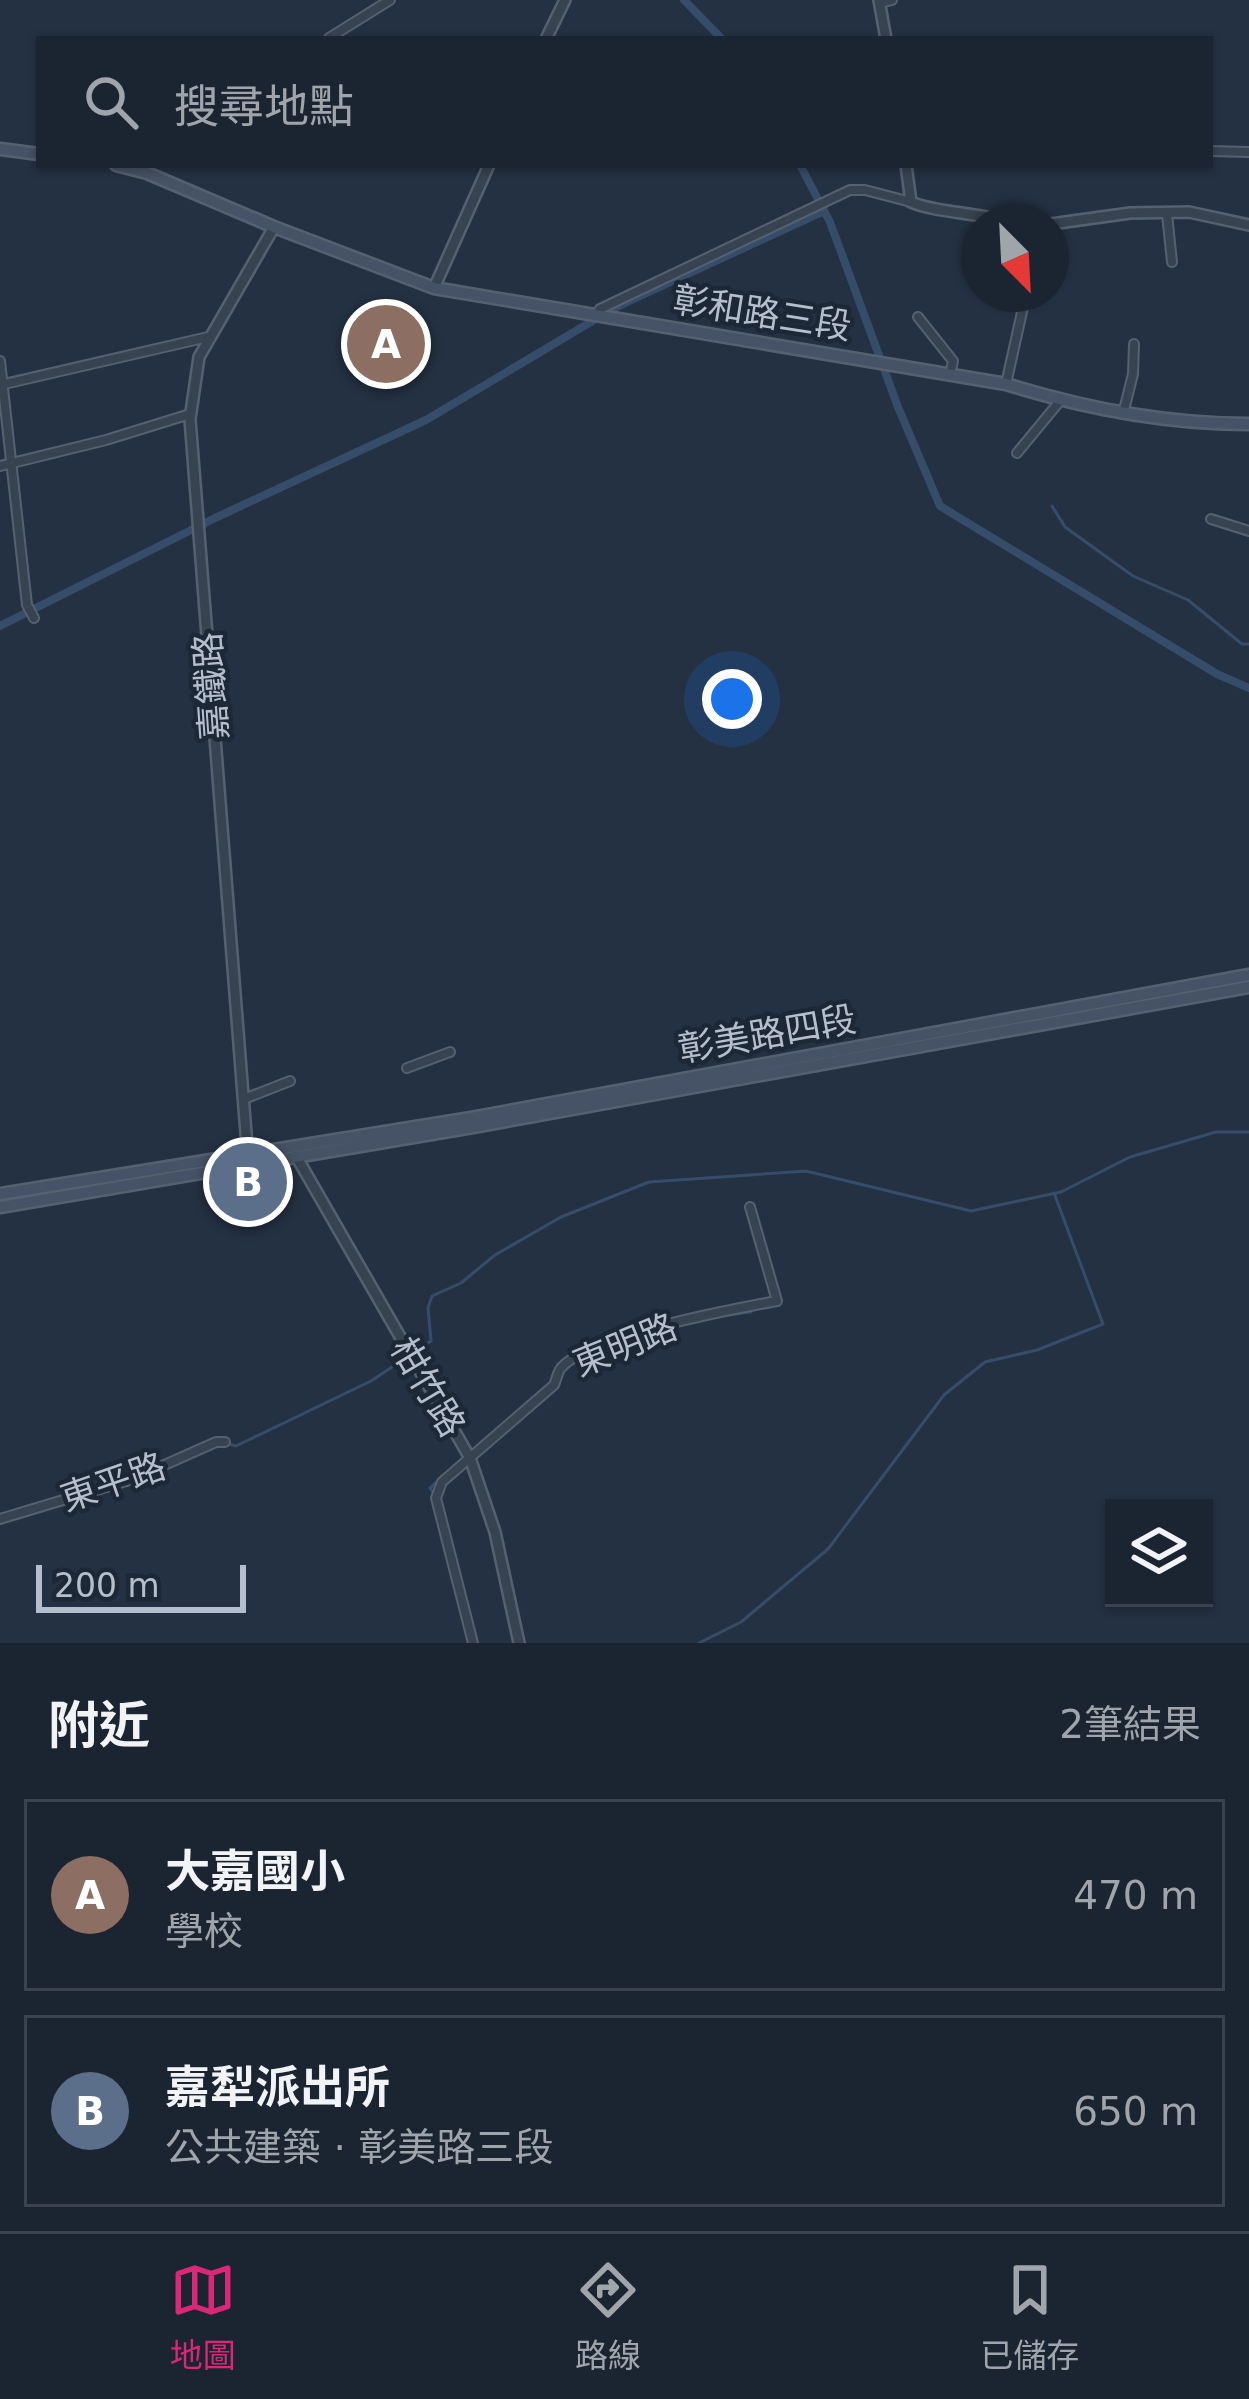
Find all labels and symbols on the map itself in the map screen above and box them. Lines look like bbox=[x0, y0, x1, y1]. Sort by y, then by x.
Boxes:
north arrow bbox=[961, 204, 1069, 312]
street label: 彰和路三段 bbox=[670, 279, 854, 347]
pin: A bbox=[347, 299, 425, 389]
street label: 嘉鐵路 bbox=[187, 631, 235, 741]
your location bbox=[702, 669, 762, 729]
street label: 彰美路四段 bbox=[675, 998, 859, 1070]
pin: B bbox=[209, 1137, 287, 1227]
street label: 東明路 bbox=[567, 1306, 683, 1384]
street label: 柑竹路 bbox=[383, 1330, 473, 1444]
street label: 東平路 bbox=[55, 1445, 171, 1519]
scale bar bbox=[36, 1559, 246, 1612]

